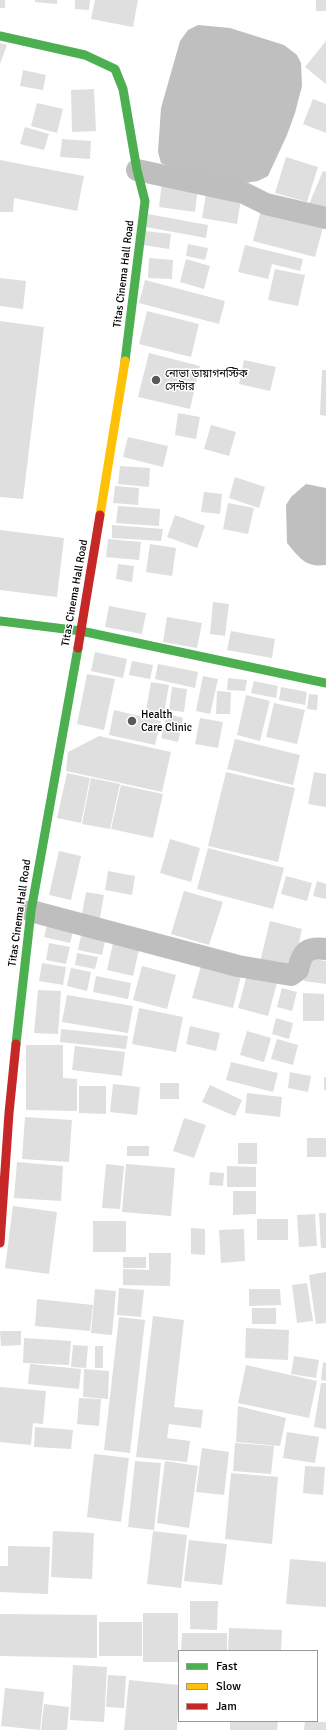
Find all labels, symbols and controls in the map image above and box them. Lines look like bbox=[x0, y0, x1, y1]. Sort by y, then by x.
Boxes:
street label: Titas Cinema Hall Road bbox=[111, 220, 137, 328]
place label: নোভা ডায়াগনস্টিক সেন্টার bbox=[165, 367, 248, 393]
marker: নোভা ডায়াগনস্টিক সেন্টার bbox=[150, 374, 162, 386]
street label: Titas Cinema Hall Road bbox=[59, 539, 91, 647]
place label: Health Care Clinic bbox=[141, 708, 192, 734]
marker: Health Care Clinic bbox=[126, 715, 138, 727]
street label: Titas Cinema Hall Road bbox=[6, 859, 34, 967]
legend bbox=[178, 1650, 318, 1722]
text: Fast bbox=[216, 1659, 237, 1674]
text: Slow bbox=[216, 1679, 241, 1694]
text: Jam bbox=[216, 1699, 237, 1714]

